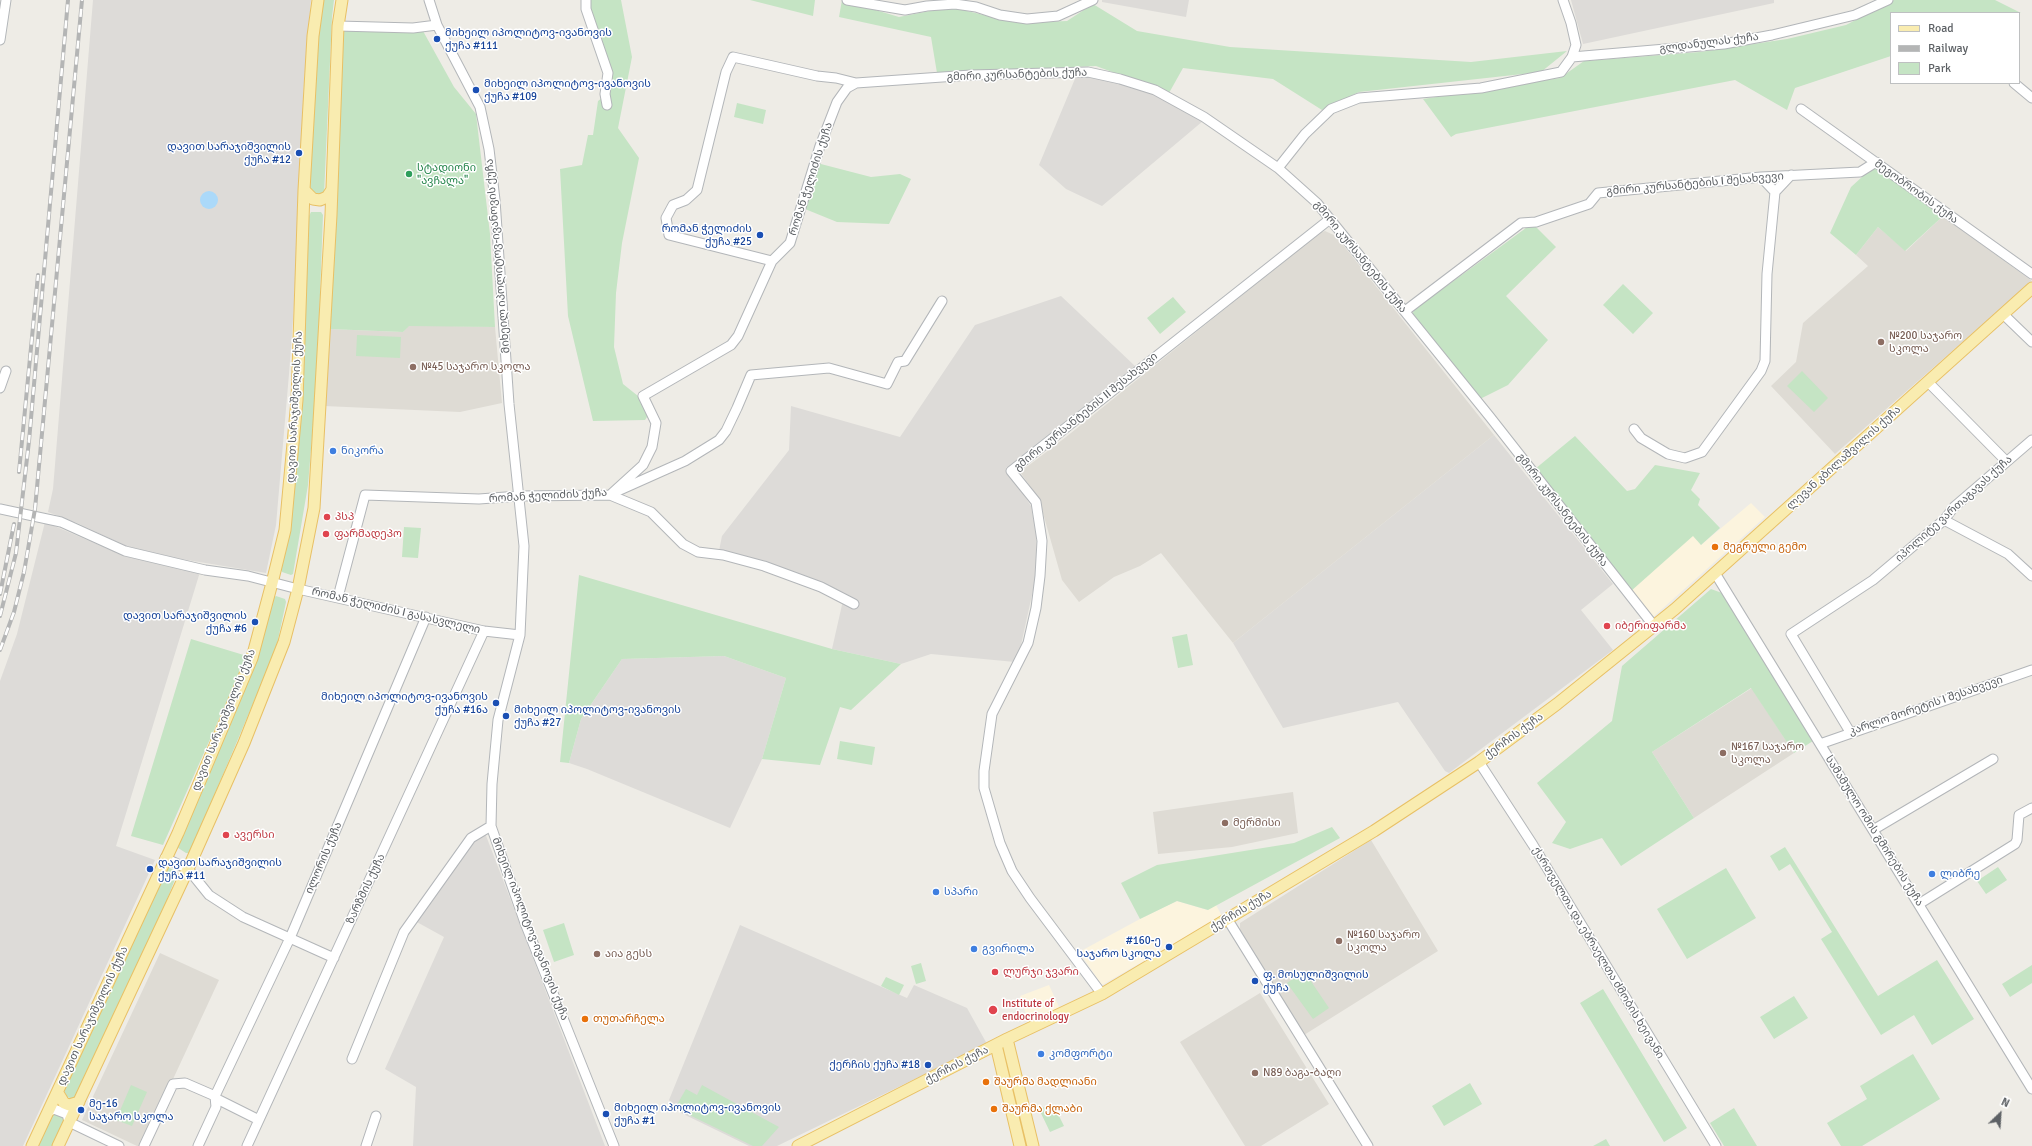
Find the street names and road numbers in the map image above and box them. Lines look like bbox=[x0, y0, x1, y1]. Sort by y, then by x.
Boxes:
street label: გლდანულას ქუჩა bbox=[1659, 30, 1759, 56]
street label: გმირი კურსანტების ქუჩა bbox=[947, 66, 1087, 84]
street label: რომან ჭელიძის ქუჩა bbox=[786, 121, 836, 237]
street label: მეგობრობის ქუჩა bbox=[1872, 157, 1960, 227]
street label: მიხეილ იპოლიტოვ-ივანოვის ქუჩა bbox=[483, 158, 513, 354]
street label: გმირი კურსანტების I შესახვევი bbox=[1606, 170, 1784, 198]
street label: გმირი კურსანტების ქუჩა bbox=[1311, 198, 1409, 316]
street label: დავით სარაჯიშვილის ქუჩა bbox=[284, 331, 306, 483]
street label: გმირი კურსანტების II შესახვევი bbox=[1011, 350, 1161, 474]
street label: ლევან კბილაშვილის ქუჩა bbox=[1784, 403, 1904, 513]
street label: გმირი კურსანტების ქუჩა bbox=[1514, 451, 1610, 569]
street label: იპოლიტე ვართაგავას ქუჩა bbox=[1893, 453, 2015, 565]
street label: რომან ჭელიძის ქუჩა bbox=[489, 486, 607, 506]
street label: რომან ჭელიძის I გასასვლელი bbox=[310, 585, 482, 637]
street label: დავით სარაჯიშვილის ქუჩა bbox=[189, 647, 259, 793]
street label: კარლო მორეტის I შესახვევი bbox=[1847, 673, 2005, 739]
street label: ქერჩის ქუჩა bbox=[1482, 710, 1546, 762]
street label: სამამულო ომის გმირების ქუჩა bbox=[1822, 753, 1926, 909]
street label: ილორის ქუჩა bbox=[303, 820, 345, 896]
street label: მიხეილ იპოლიტოვ-ივანოვის ქუჩა bbox=[489, 836, 571, 1022]
street label: ქართველთა და ებრაელთა ძმობის ხეივანი bbox=[1529, 845, 1667, 1061]
street label: ზარზმის ქუჩა bbox=[344, 852, 388, 926]
street label: ქერჩის ქუჩა bbox=[1208, 887, 1274, 935]
street label: დავით სარაჯიშვილის ქუჩა bbox=[55, 944, 131, 1088]
street label: ქერჩის ქუჩა bbox=[923, 1043, 991, 1087]

